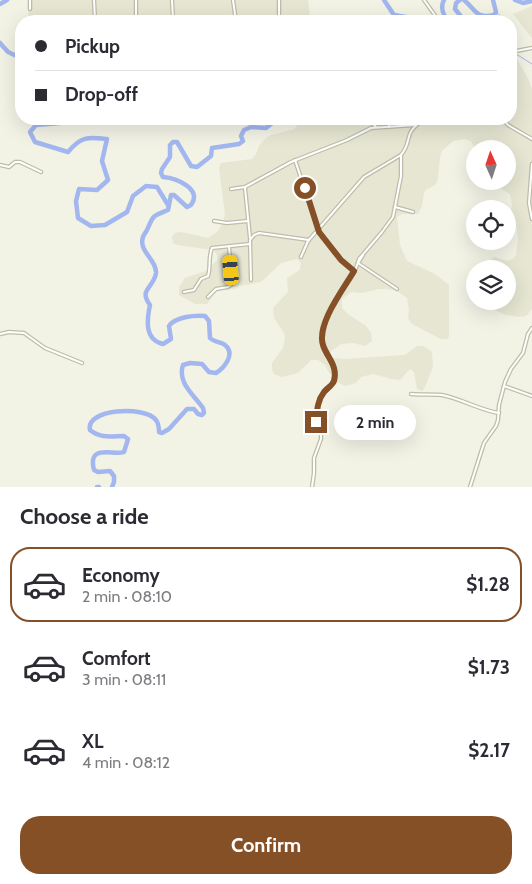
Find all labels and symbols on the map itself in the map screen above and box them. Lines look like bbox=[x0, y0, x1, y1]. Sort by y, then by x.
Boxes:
north arrow bbox=[466, 140, 516, 190]
route start bbox=[294, 177, 316, 199]
car bbox=[222, 254, 239, 286]
callout: 2 min bbox=[334, 404, 416, 440]
route end bbox=[305, 411, 327, 433]

